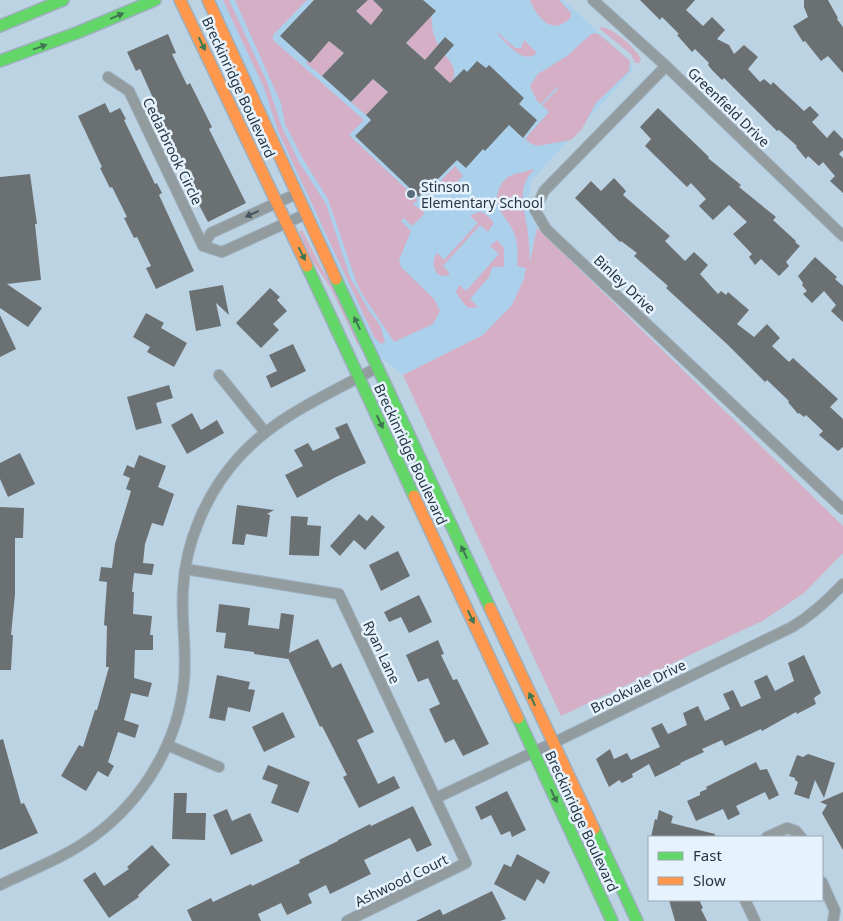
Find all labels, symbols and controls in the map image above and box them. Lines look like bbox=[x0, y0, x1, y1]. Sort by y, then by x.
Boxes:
one-way arrow bbox=[110, 12, 124, 20]
street label: Breckinridge Boulevard bbox=[198, 13, 280, 161]
one-way arrow bbox=[198, 37, 206, 51]
one-way arrow bbox=[33, 43, 48, 51]
street label: Greenfield Drive bbox=[684, 63, 774, 151]
street label: Cedarbrook Circle bbox=[139, 94, 207, 208]
place label: Stinson Elementary School bbox=[421, 177, 543, 212]
marker: Stinson Elementary School bbox=[405, 188, 417, 200]
one-way arrow bbox=[245, 211, 259, 219]
one-way arrow bbox=[297, 246, 306, 261]
street label: Binley Drive bbox=[590, 250, 660, 318]
one-way arrow bbox=[353, 316, 361, 330]
street label: Breckinridge Boulevard bbox=[370, 380, 452, 528]
one-way arrow bbox=[376, 415, 384, 429]
one-way arrow bbox=[459, 545, 467, 559]
one-way arrow bbox=[467, 610, 475, 624]
street label: Ryan Lane bbox=[359, 617, 405, 687]
street label: Brookvale Drive bbox=[587, 655, 689, 717]
one-way arrow bbox=[528, 692, 536, 706]
street label: Breckinridge Boulevard bbox=[541, 747, 623, 895]
one-way arrow bbox=[550, 789, 558, 803]
legend bbox=[648, 836, 823, 901]
text: Fast bbox=[693, 845, 722, 865]
street label: Ashwood Court bbox=[351, 849, 451, 911]
text: Slow bbox=[693, 870, 726, 890]

